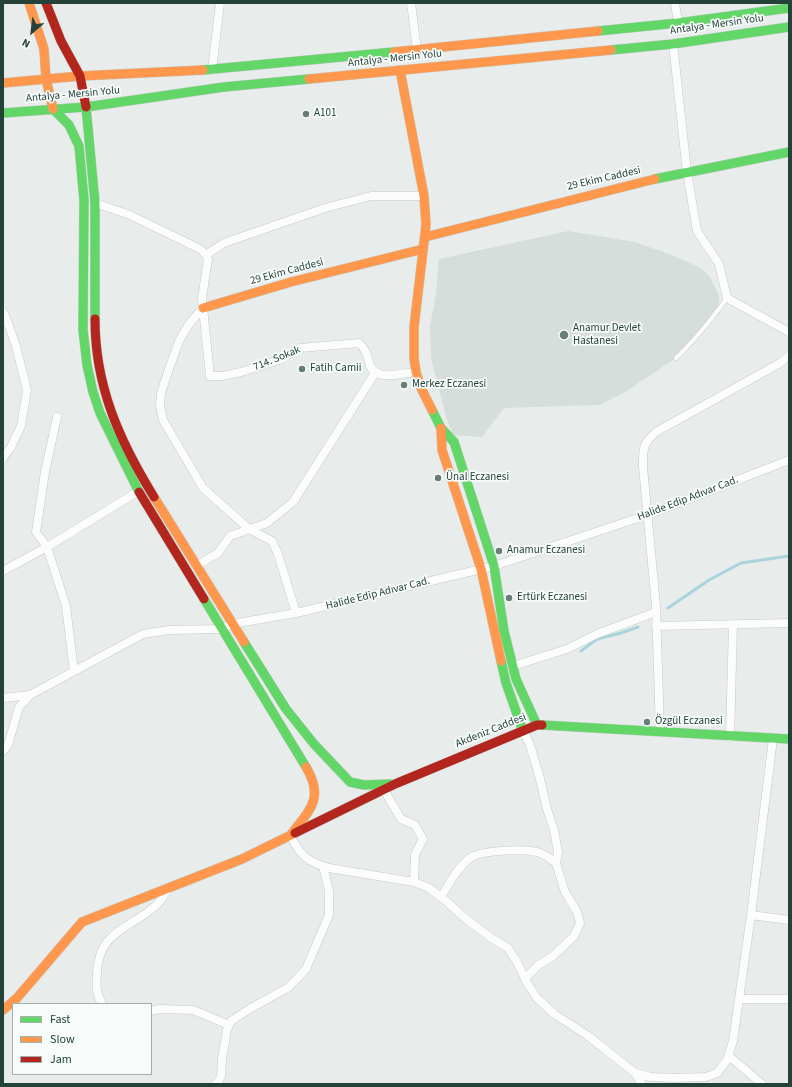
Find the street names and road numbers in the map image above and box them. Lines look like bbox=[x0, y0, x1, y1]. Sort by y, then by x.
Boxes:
street label: Antalya - Mersin Yolu bbox=[669, 12, 765, 38]
street label: Antalya - Mersin Yolu bbox=[347, 48, 443, 70]
street label: Antalya - Mersin Yolu bbox=[25, 84, 121, 106]
street label: 29 Ekim Caddesi bbox=[566, 164, 642, 194]
street label: 29 Ekim Caddesi bbox=[249, 256, 325, 288]
street label: 714. Sokak bbox=[252, 344, 302, 374]
street label: Halide Edip Adıvar Cad. bbox=[636, 474, 740, 524]
street label: Halide Edip Adıvar Cad. bbox=[325, 575, 431, 613]
street label: Akdeniz Caddesi bbox=[454, 711, 528, 751]

